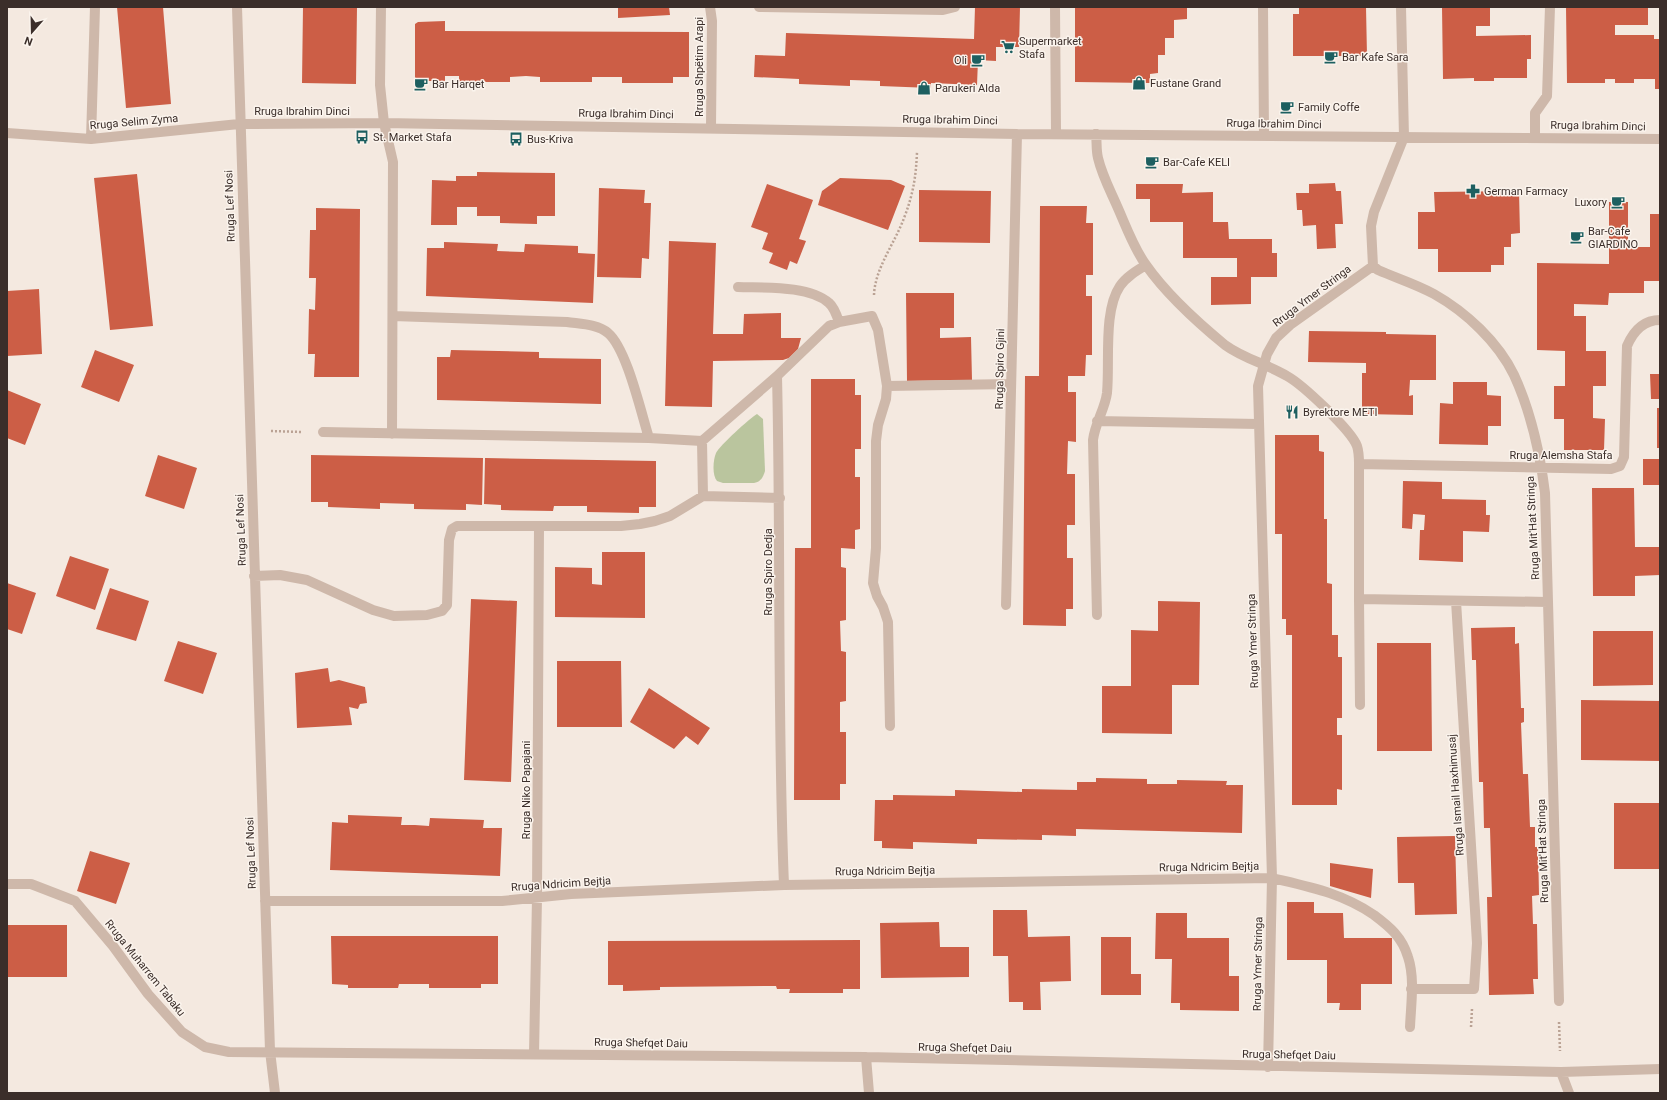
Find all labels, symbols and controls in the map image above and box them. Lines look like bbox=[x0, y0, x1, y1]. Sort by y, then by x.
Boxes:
north arrow bbox=[12, 12, 52, 52]
street label: Rruga Shpëtim Arapi bbox=[693, 17, 706, 117]
text: N bbox=[23, 33, 35, 48]
place label: Supermarket Stafa bbox=[1019, 35, 1082, 61]
supermarket icon: Supermarket Stafa bbox=[1000, 39, 1016, 55]
cafe icon: Bar Kafe Sara bbox=[1323, 49, 1339, 65]
place label: Bar Kafe Sara bbox=[1342, 51, 1408, 64]
cafe icon: Oli bbox=[970, 52, 986, 68]
place label: Oli bbox=[954, 54, 967, 67]
shop icon: Fustane Grand bbox=[1131, 75, 1147, 91]
cafe icon: Bar Harqet bbox=[413, 76, 429, 92]
place label: Fustane Grand bbox=[1150, 77, 1221, 90]
place label: Bar Harqet bbox=[432, 78, 485, 91]
shop icon: Parukeri Alda bbox=[916, 80, 932, 96]
place label: Parukeri Alda bbox=[935, 82, 1000, 95]
cafe icon: Family Coffe bbox=[1279, 99, 1295, 115]
place label: Family Coffe bbox=[1298, 101, 1360, 114]
street label: Rruga Ibrahim Dinci bbox=[254, 105, 350, 118]
street label: Rruga Ibrahim Dinci bbox=[578, 107, 674, 121]
street label: Rruga Selim Zyma bbox=[89, 112, 179, 132]
street label: Rruga Ibrahim Dinci bbox=[902, 113, 998, 127]
street label: Rruga Ibrahim Dinci bbox=[1226, 117, 1322, 131]
street label: Rruga Ibrahim Dinci bbox=[1550, 119, 1646, 133]
bus stop icon: St. Market Stafa bbox=[354, 129, 370, 145]
place label: St. Market Stafa bbox=[373, 131, 452, 144]
bus stop icon: Bus-Kriva bbox=[508, 131, 524, 147]
place label: Bus-Kriva bbox=[527, 133, 573, 146]
cafe icon: Bar-Cafe KELI bbox=[1144, 154, 1160, 170]
place label: Bar-Cafe KELI bbox=[1163, 156, 1230, 169]
street label: Rruga Lef Nosi bbox=[222, 170, 238, 242]
pharmacy icon: German Farmacy bbox=[1465, 183, 1481, 199]
place label: German Farmacy bbox=[1484, 185, 1568, 198]
cafe icon: Luxory bbox=[1610, 194, 1626, 210]
place label: Luxory bbox=[1575, 196, 1608, 209]
place label: Bar-Cafe GIARDINO bbox=[1588, 225, 1638, 251]
cafe icon: Bar-Cafe GIARDINO bbox=[1569, 229, 1585, 245]
street label: Rruga Ymer Stringa bbox=[1270, 262, 1354, 330]
street label: Rruga Spiro Gjini bbox=[993, 328, 1007, 410]
restaurant icon: Byrektore METI bbox=[1284, 404, 1300, 420]
place label: Byrektore METI bbox=[1303, 406, 1378, 419]
street label: Rruga Alemsha Stafa bbox=[1509, 449, 1613, 462]
street label: Rruga Mit'Hat Stringa bbox=[1524, 476, 1542, 580]
street label: Rruga Lef Nosi bbox=[233, 494, 249, 566]
street label: Rruga Spiro Dedja bbox=[762, 528, 775, 616]
street label: Rruga Ymer Stringa bbox=[1245, 594, 1261, 688]
street label: Rruga Ismail Haxhimusaj bbox=[1445, 734, 1467, 856]
street label: Rruga Niko Papajani bbox=[520, 741, 533, 839]
street label: Rruga Mit'Hat Stringa bbox=[1535, 799, 1551, 903]
street label: Rruga Lef Nosi bbox=[243, 817, 259, 889]
street label: Rruga Ndricim Bejtja bbox=[1159, 860, 1259, 874]
street label: Rruga Ndricim Bejtja bbox=[835, 864, 935, 878]
street label: Rruga Ndricim Bejtja bbox=[511, 874, 611, 894]
street label: Rruga Muharrem Tabaku bbox=[102, 917, 188, 1019]
street label: Rruga Ymer Stringa bbox=[1251, 917, 1265, 1011]
street label: Rruga Shefqet Daiu bbox=[594, 1036, 688, 1050]
street label: Rruga Shefqet Daiu bbox=[918, 1041, 1012, 1055]
street label: Rruga Shefqet Daiu bbox=[1242, 1048, 1336, 1062]

